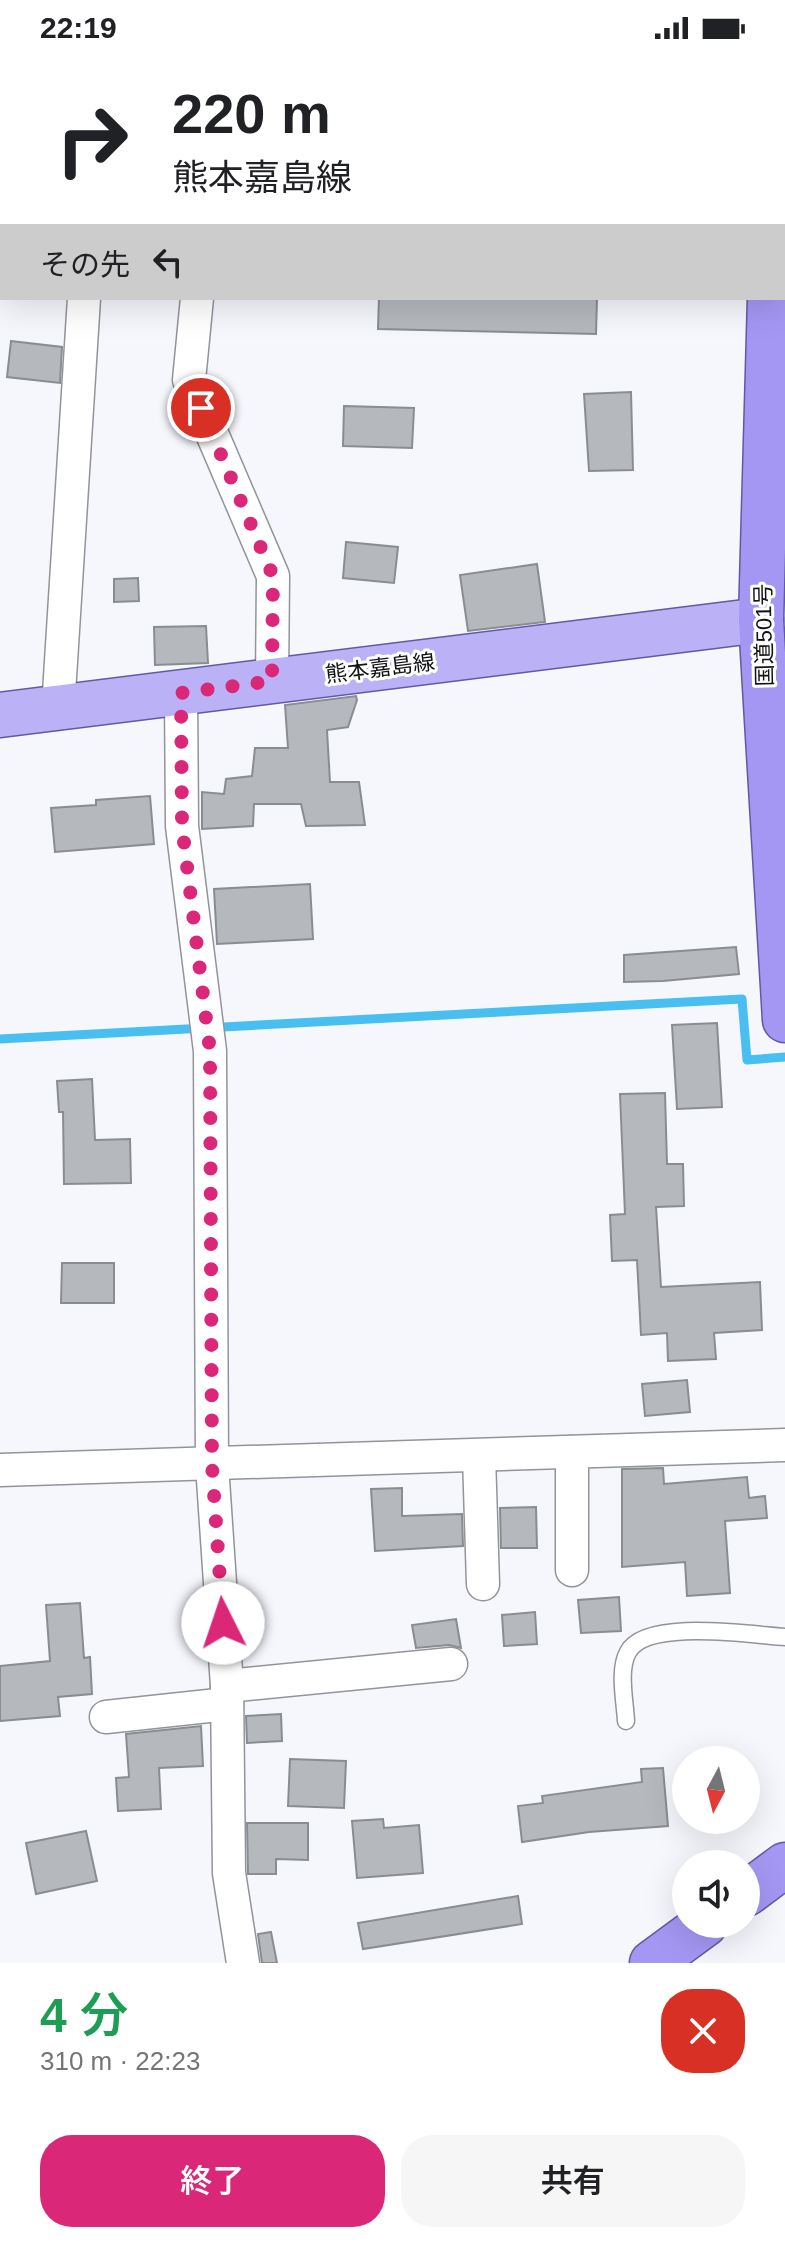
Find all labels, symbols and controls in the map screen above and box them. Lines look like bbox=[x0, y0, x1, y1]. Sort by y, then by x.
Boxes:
text: 22:19 bbox=[40, 11, 117, 44]
text: 220 m bbox=[172, 82, 331, 145]
icon: right bbox=[40, 88, 144, 192]
text: 熊本嘉島線 bbox=[172, 157, 352, 198]
icon: left bbox=[146, 240, 190, 284]
text: その先 bbox=[40, 248, 130, 281]
pin bbox=[167, 374, 235, 442]
icon: arrive bbox=[179, 386, 223, 430]
street label: 国道501号 bbox=[751, 583, 777, 687]
street label: 熊本嘉島線 bbox=[324, 649, 436, 687]
position arrow bbox=[181, 1581, 265, 1665]
north arrow bbox=[672, 1746, 760, 1834]
map controls bbox=[672, 1746, 760, 1938]
button: sound bbox=[672, 1850, 760, 1938]
text: 4 分 bbox=[40, 1989, 128, 2042]
button: close bbox=[661, 1989, 745, 2073]
text: 310 m · 22:23 bbox=[40, 2046, 200, 2076]
button: 終了 bbox=[40, 2135, 385, 2227]
button: 共有 bbox=[401, 2135, 745, 2227]

